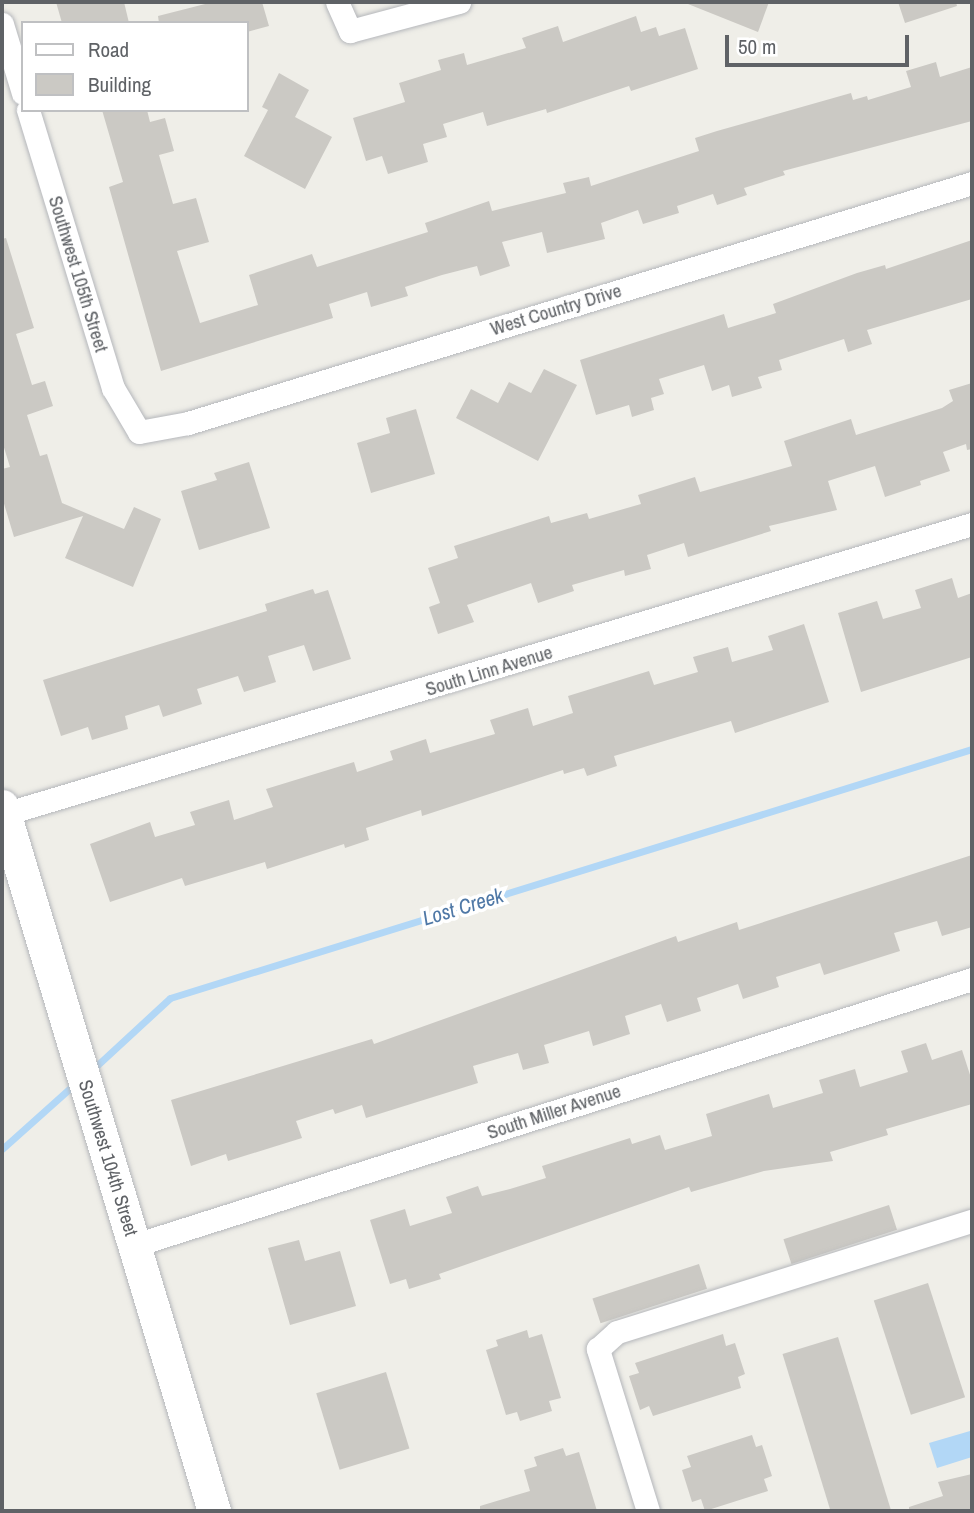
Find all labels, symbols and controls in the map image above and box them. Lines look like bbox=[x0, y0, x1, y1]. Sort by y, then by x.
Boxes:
legend bbox=[21, 21, 248, 112]
scale bar bbox=[729, 21, 913, 65]
text: 50 m bbox=[738, 32, 776, 61]
text: Road bbox=[88, 35, 129, 64]
text: Building bbox=[88, 70, 151, 99]
street label: Southwest 105th Street bbox=[43, 193, 113, 355]
street label: West Country Drive bbox=[488, 279, 624, 341]
street label: South Linn Avenue bbox=[422, 641, 556, 701]
water label: Lost Creek bbox=[420, 883, 506, 931]
street label: Southwest 104th Street bbox=[73, 1077, 143, 1239]
street label: South Miller Avenue bbox=[484, 1080, 624, 1144]

